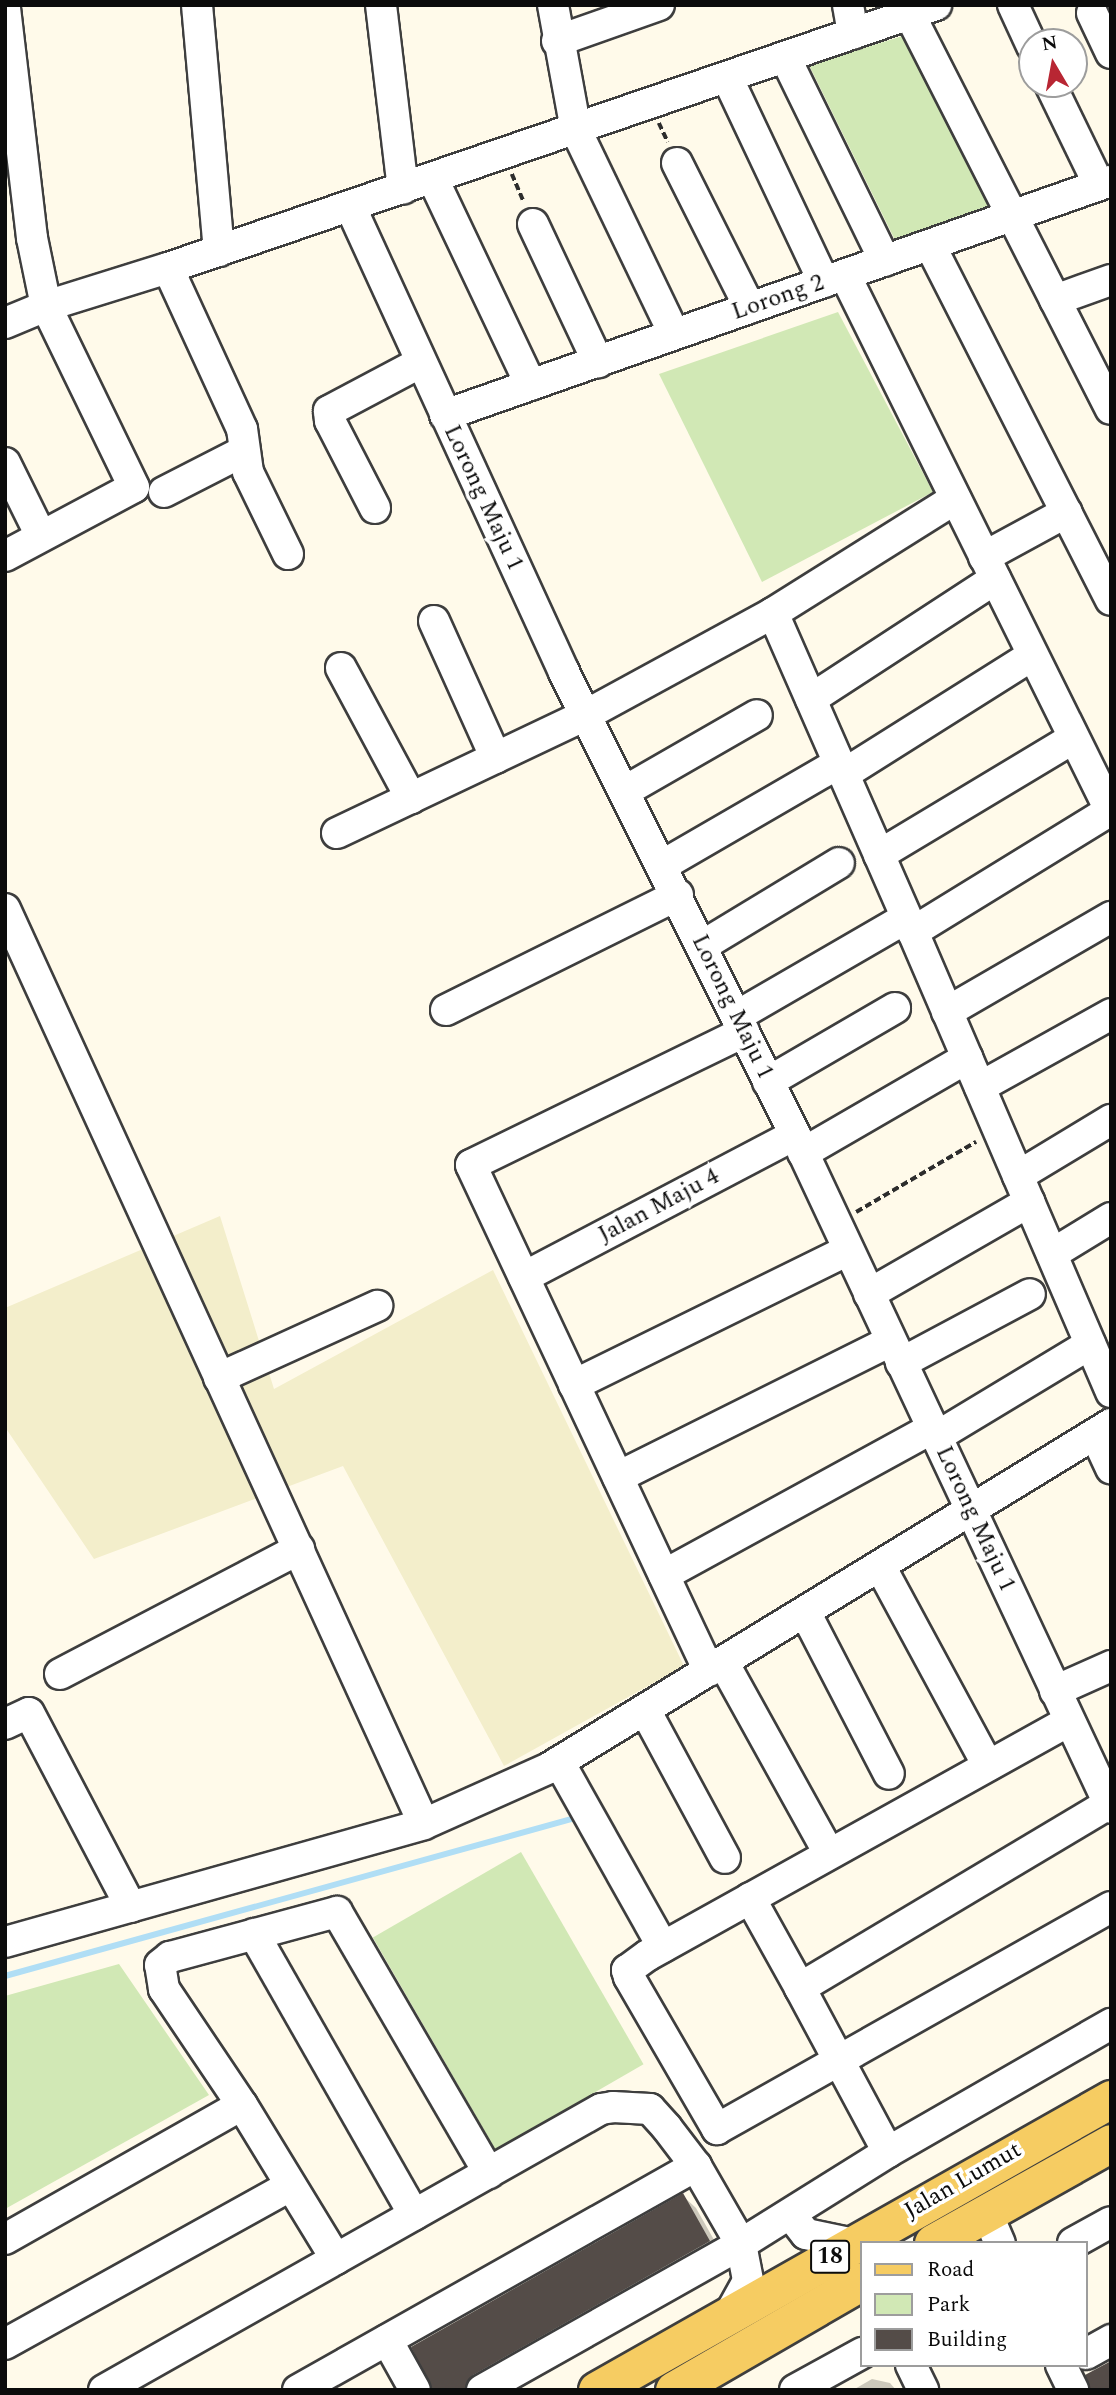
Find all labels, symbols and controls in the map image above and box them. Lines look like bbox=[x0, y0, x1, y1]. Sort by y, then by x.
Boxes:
north arrow bbox=[1018, 28, 1088, 98]
text: N bbox=[1039, 28, 1060, 59]
street label: Lorong 2 bbox=[728, 269, 828, 327]
street label: Lorong Maju 1 bbox=[437, 421, 529, 575]
street label: Lorong Maju 1 bbox=[685, 930, 779, 1084]
street label: Jalan Maju 4 bbox=[594, 1162, 724, 1250]
street label: Lorong Maju 1 bbox=[929, 1442, 1021, 1596]
street label: Jalan Lumut bbox=[899, 2136, 1027, 2226]
road number: 18 bbox=[809, 2238, 851, 2276]
legend bbox=[860, 2241, 1088, 2367]
text: Road bbox=[927, 2254, 974, 2286]
text: Park bbox=[927, 2289, 970, 2321]
text: Building bbox=[927, 2324, 1007, 2356]

